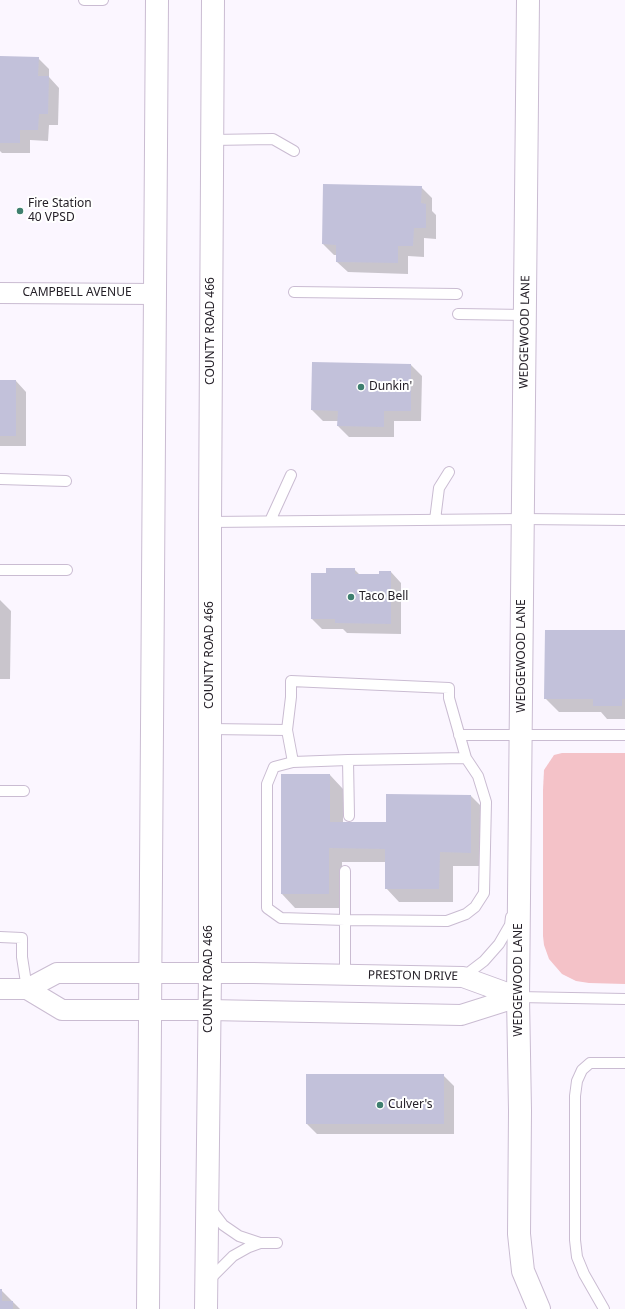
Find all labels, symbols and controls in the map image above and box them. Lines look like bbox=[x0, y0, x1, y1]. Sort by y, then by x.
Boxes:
place label: Fire Station 40 VPSD bbox=[28, 197, 92, 225]
marker: Fire Station 40 VPSD bbox=[15, 206, 25, 216]
street label: WEDGEWOOD LANE bbox=[517, 275, 533, 389]
street label: COUNTY ROAD 466 bbox=[204, 277, 218, 385]
street label: CAMPBELL AVENUE bbox=[22, 286, 132, 300]
place label: Dunkin' bbox=[369, 380, 412, 394]
marker: Dunkin' bbox=[356, 382, 366, 392]
place label: Taco Bell bbox=[359, 590, 408, 604]
marker: Taco Bell bbox=[346, 592, 356, 602]
street label: WEDGEWOOD LANE bbox=[515, 599, 529, 713]
street label: COUNTY ROAD 466 bbox=[203, 601, 217, 709]
street label: WEDGEWOOD LANE bbox=[512, 923, 526, 1037]
street label: COUNTY ROAD 466 bbox=[202, 925, 216, 1033]
street label: PRESTON DRIVE bbox=[368, 968, 458, 984]
place label: Culver's bbox=[388, 1098, 432, 1112]
marker: Culver's bbox=[375, 1100, 385, 1110]

